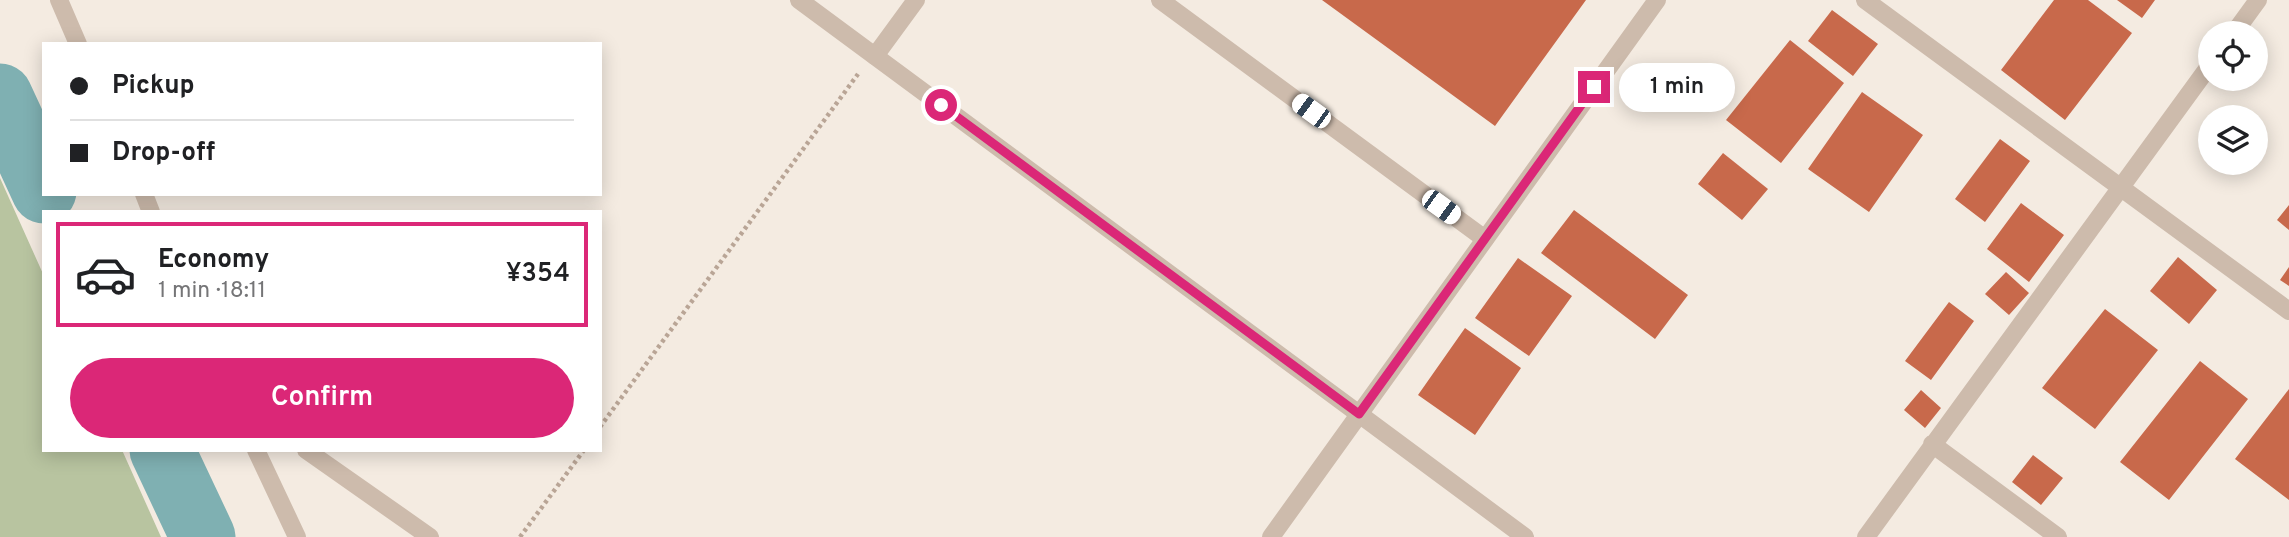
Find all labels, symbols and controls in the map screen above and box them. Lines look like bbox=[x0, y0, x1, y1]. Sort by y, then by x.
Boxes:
map controls bbox=[2198, 21, 2268, 175]
button: locate bbox=[2198, 21, 2268, 91]
callout: 1 min bbox=[1618, 62, 1734, 112]
text: Pickup bbox=[112, 70, 195, 103]
route end bbox=[1578, 71, 1610, 103]
text: 1 min bbox=[1650, 73, 1704, 102]
route start bbox=[925, 89, 957, 121]
car bbox=[1288, 90, 1335, 132]
button: layers bbox=[2198, 105, 2268, 175]
text: Drop-off bbox=[112, 137, 215, 170]
car bbox=[1418, 186, 1465, 228]
icon: car bbox=[74, 243, 137, 306]
text: Economy bbox=[158, 244, 269, 277]
text: ¥354 bbox=[506, 258, 570, 291]
text: 1 min · 18:11 bbox=[158, 277, 266, 306]
button: Confirm bbox=[70, 358, 574, 438]

